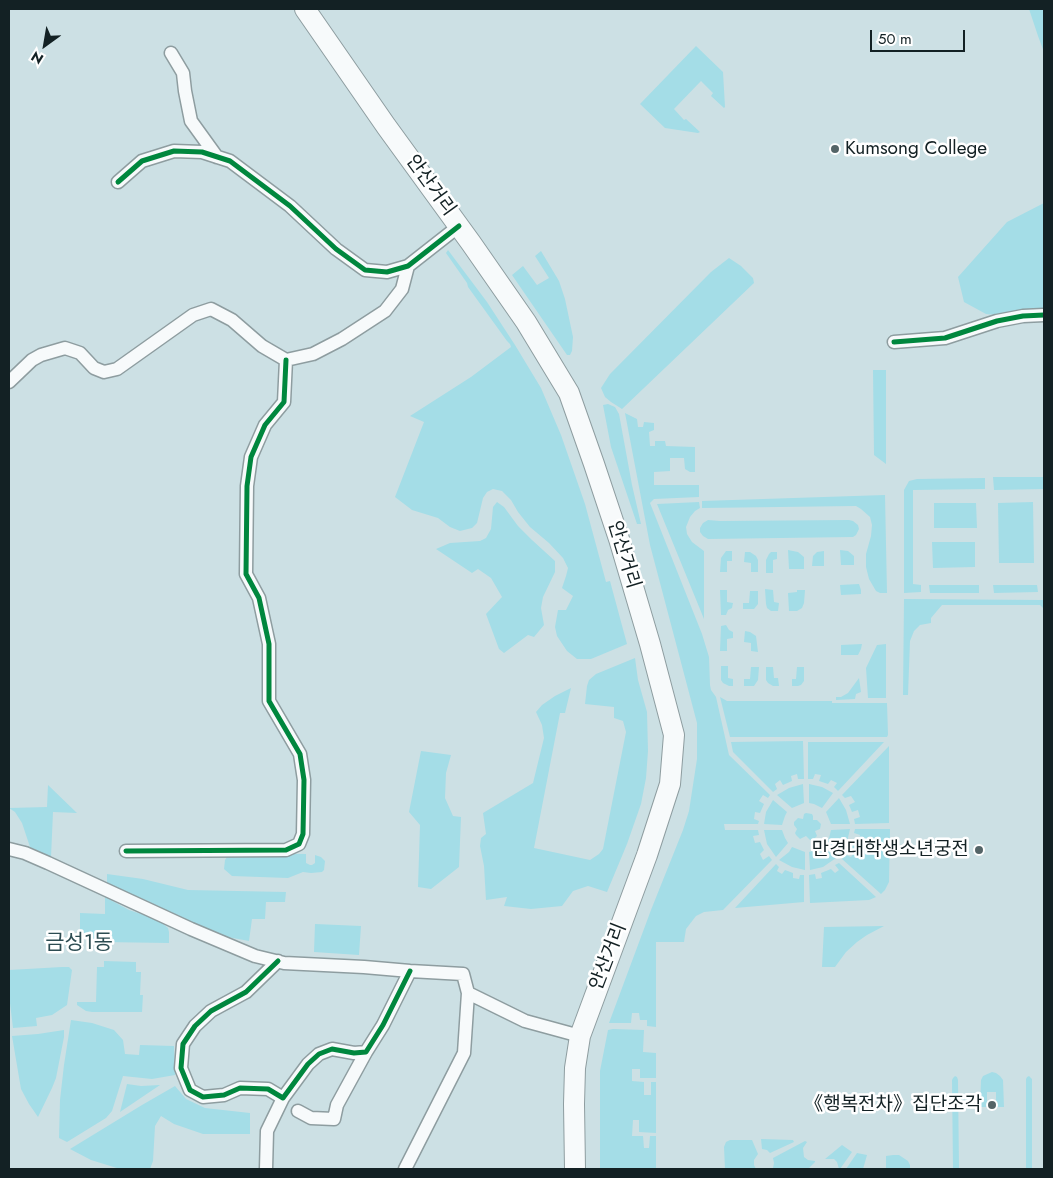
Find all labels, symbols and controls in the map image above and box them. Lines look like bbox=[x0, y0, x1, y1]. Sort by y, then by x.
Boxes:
north arrow bbox=[20, 20, 70, 70]
scale bar bbox=[873, 20, 968, 52]
text: 50 m bbox=[878, 28, 912, 50]
text: N bbox=[27, 46, 47, 69]
place label: Kumsong College bbox=[845, 138, 987, 160]
marker: Kumsong College bbox=[829, 143, 841, 155]
street label: 안산거리 bbox=[400, 151, 460, 221]
street label: 안산거리 bbox=[602, 518, 644, 592]
place label: 만경대학생소년궁전 bbox=[812, 839, 969, 861]
marker: 만경대학생소년궁전 bbox=[973, 844, 985, 856]
street label: 안산거리 bbox=[586, 920, 632, 994]
district label: 금성1동 bbox=[45, 931, 113, 957]
place label: 《행복전차》집단조각 bbox=[804, 1094, 982, 1116]
marker: 《행복전차》집단조각 bbox=[986, 1099, 998, 1111]

